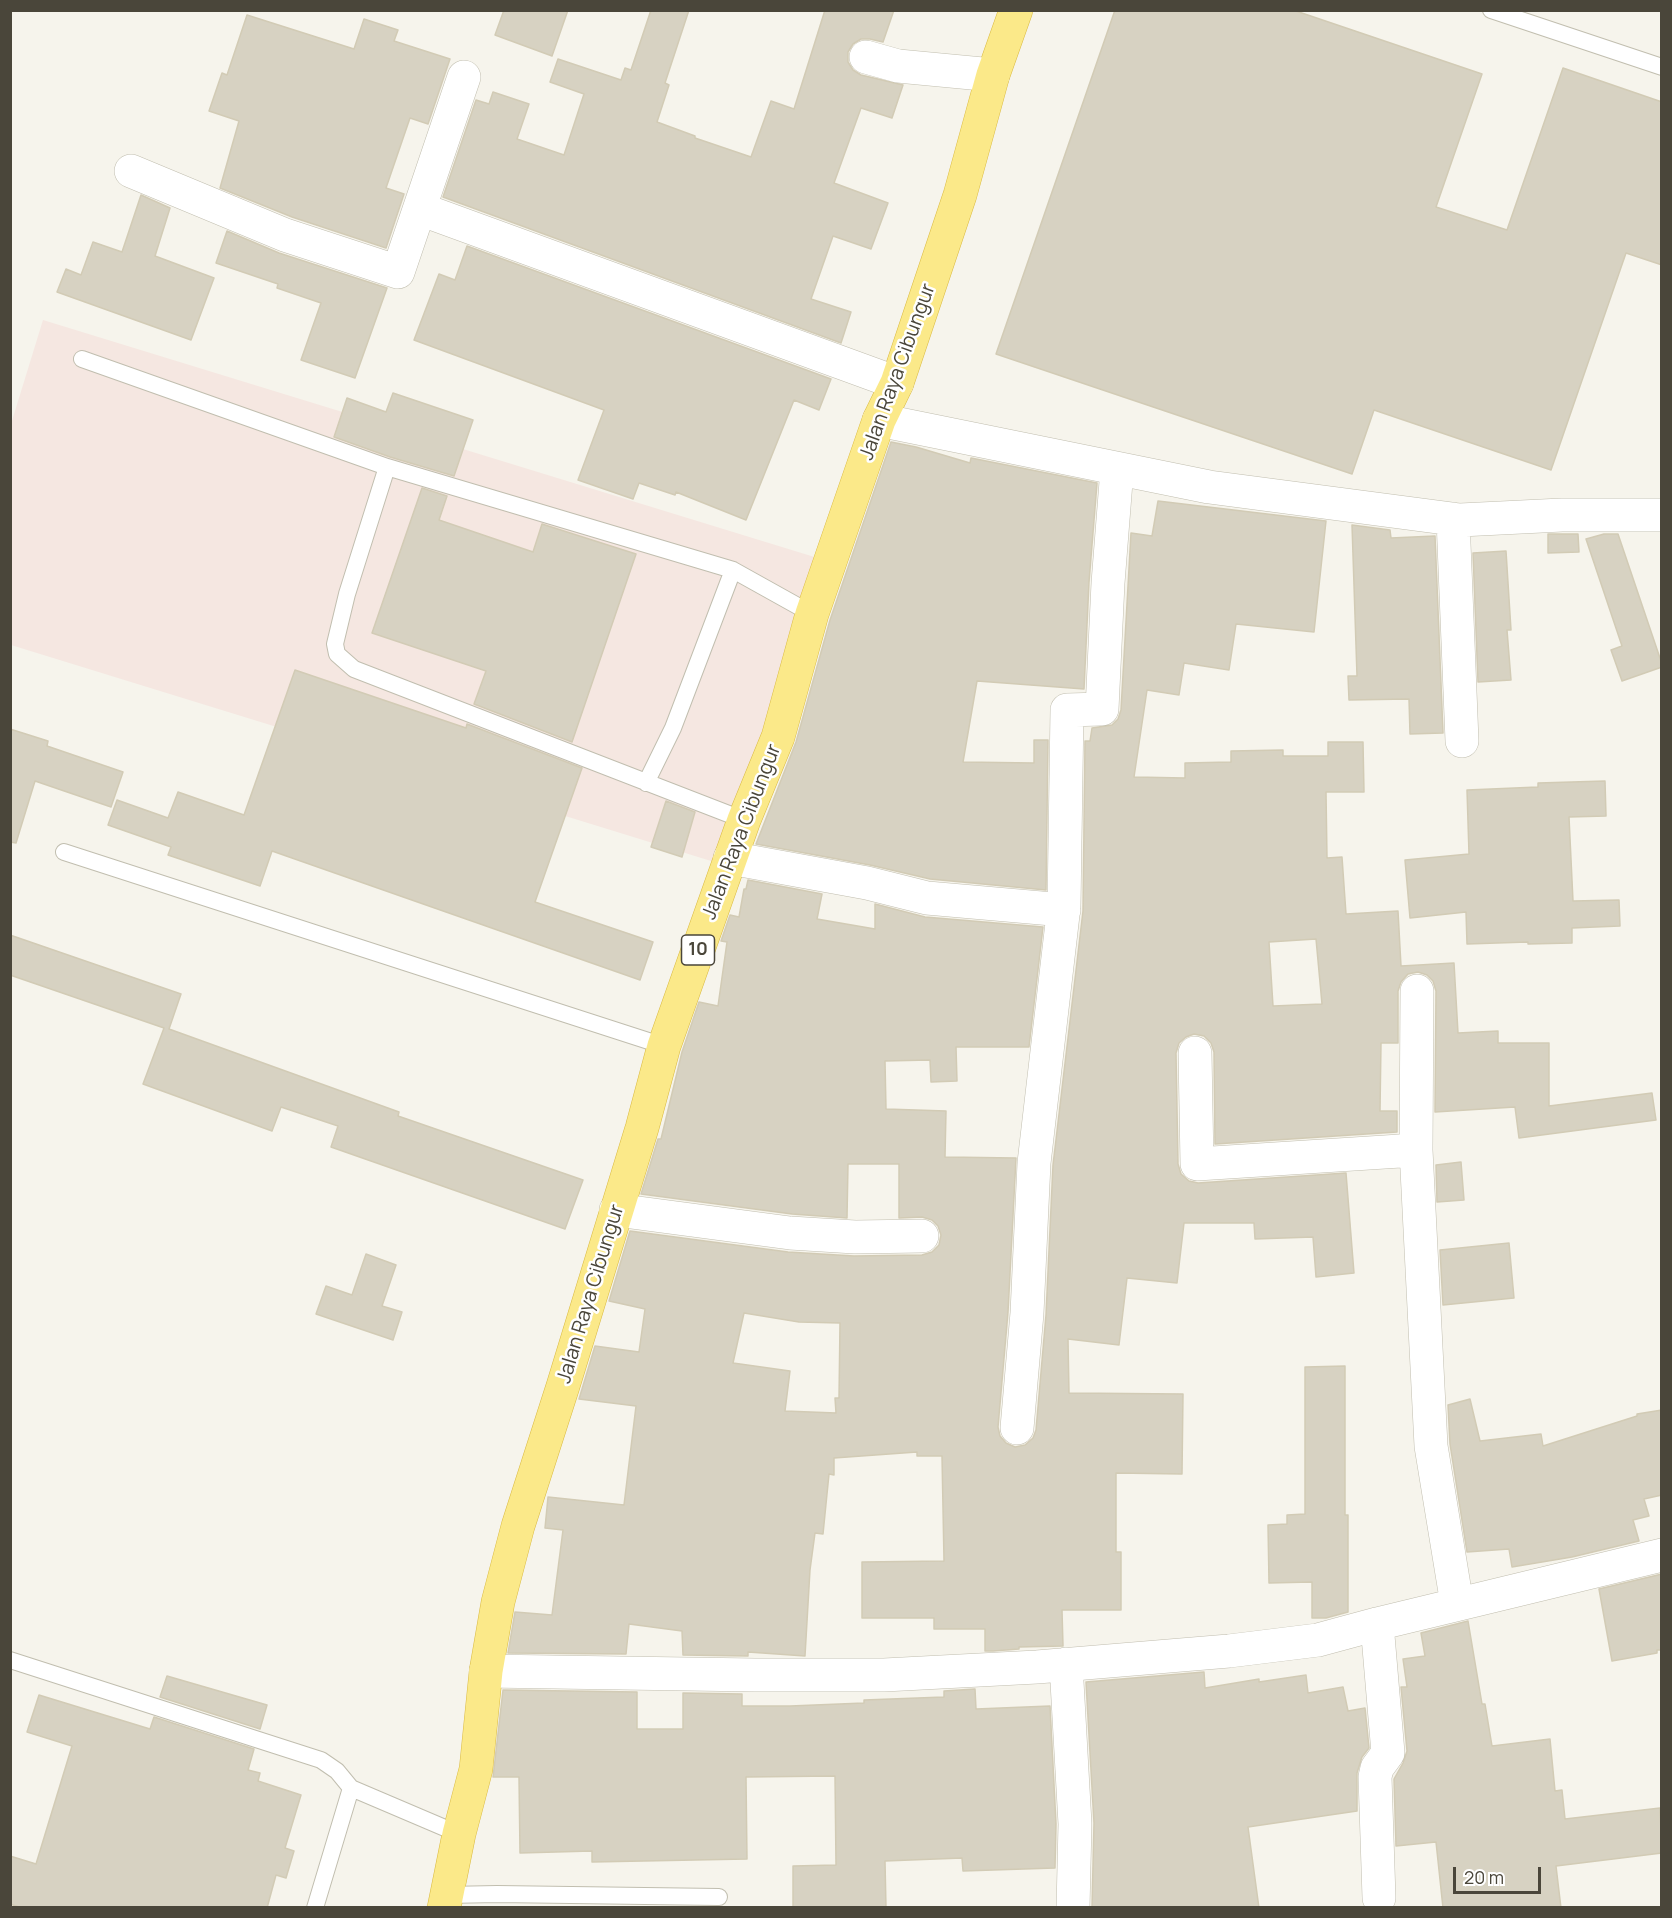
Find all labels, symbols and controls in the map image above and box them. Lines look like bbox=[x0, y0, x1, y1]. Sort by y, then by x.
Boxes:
street label: Jalan Raya Cibungur bbox=[855, 281, 941, 463]
street label: Jalan Raya Cibungur bbox=[697, 741, 787, 923]
road number: 10 bbox=[682, 935, 714, 965]
street label: Jalan Raya Cibungur bbox=[552, 1202, 630, 1386]
scale bar bbox=[1456, 1855, 1544, 1893]
text: 20 m bbox=[1464, 1865, 1504, 1889]

